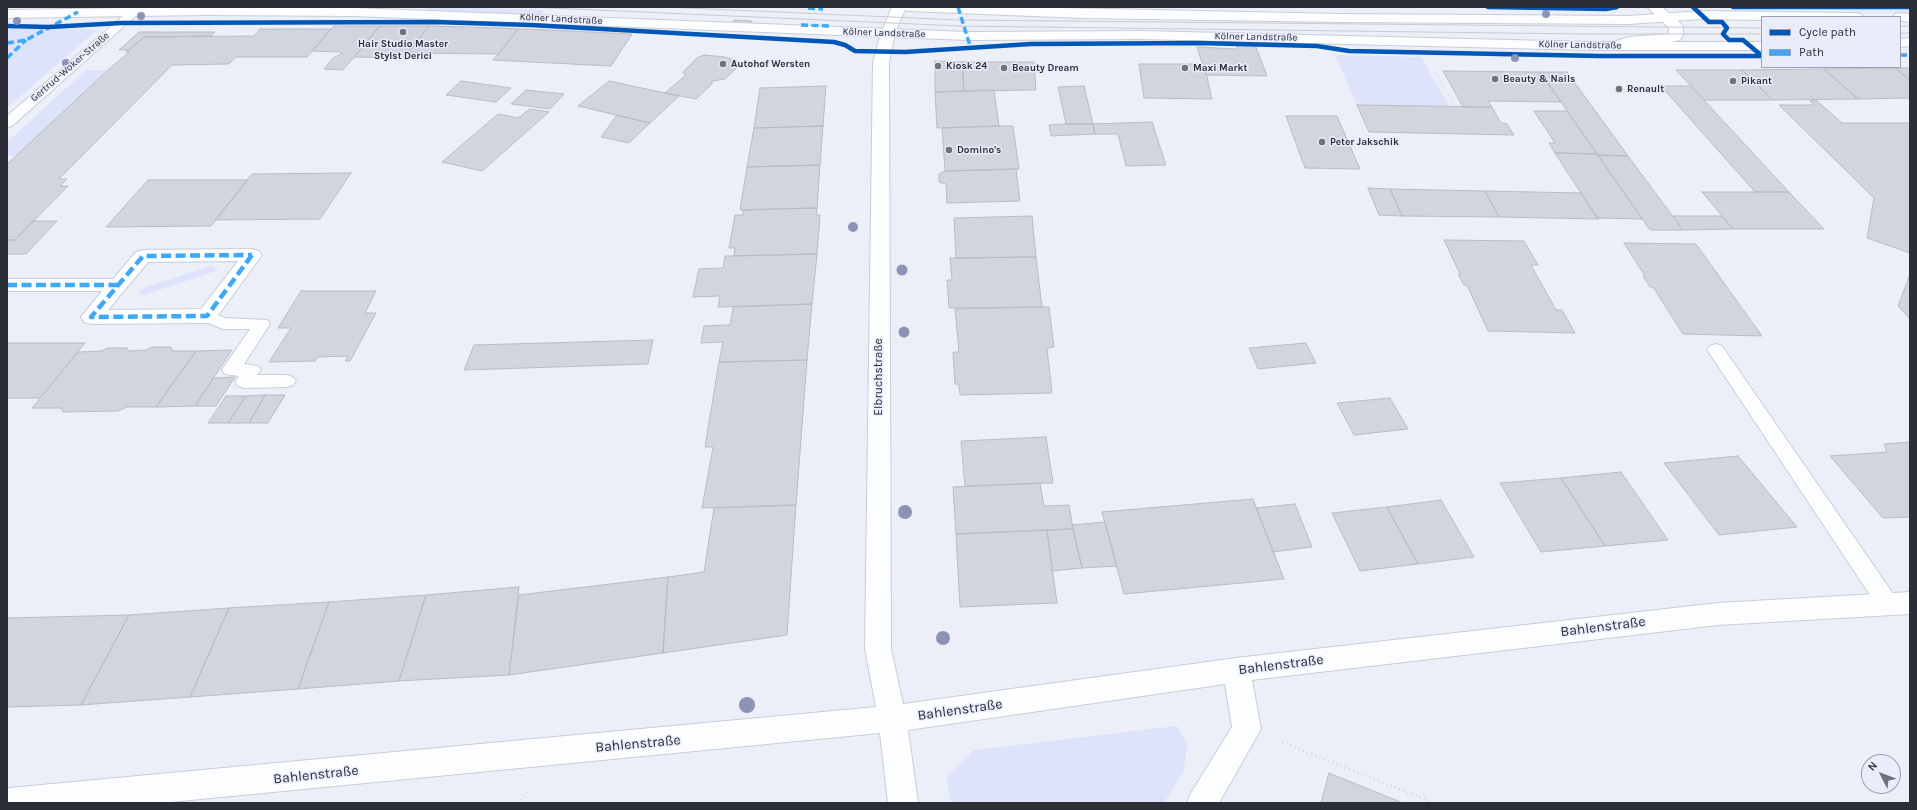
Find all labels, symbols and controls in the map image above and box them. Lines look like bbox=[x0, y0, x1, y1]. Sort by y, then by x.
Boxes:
street label: Kölner Landstraße bbox=[519, 11, 603, 27]
legend bbox=[1761, 16, 1901, 68]
text: Cycle path bbox=[1799, 25, 1856, 39]
street label: Kölner Landstraße bbox=[842, 26, 926, 40]
marker: Hair Studio Master Stylst Derici bbox=[398, 27, 408, 37]
street label: Gertrud-Woker-Straße bbox=[28, 30, 112, 104]
street label: Kölner Landstraße bbox=[1214, 30, 1298, 44]
place label: Hair Studio Master Stylst Derici bbox=[358, 38, 448, 62]
street label: Kölner Landstraße bbox=[1538, 38, 1622, 52]
text: Path bbox=[1799, 45, 1824, 59]
place label: Autohof Wersten bbox=[731, 58, 810, 70]
marker: Autohof Wersten bbox=[718, 59, 728, 69]
place label: Kiosk 24 bbox=[946, 60, 987, 72]
marker: Kiosk 24 bbox=[933, 61, 943, 71]
place label: Beauty Dream bbox=[1012, 62, 1079, 74]
place label: Maxi Markt bbox=[1193, 62, 1247, 74]
marker: Beauty Dream bbox=[999, 63, 1009, 73]
marker: Maxi Markt bbox=[1180, 63, 1190, 73]
place label: Beauty & Nails bbox=[1503, 73, 1575, 85]
marker: Beauty & Nails bbox=[1490, 74, 1500, 84]
place label: Pikant bbox=[1741, 75, 1772, 87]
marker: Pikant bbox=[1728, 76, 1738, 86]
place label: Renault bbox=[1627, 83, 1664, 95]
marker: Renault bbox=[1614, 84, 1624, 94]
place label: Peter Jakschik bbox=[1330, 136, 1399, 148]
marker: Peter Jakschik bbox=[1317, 137, 1327, 147]
place label: Domino's bbox=[957, 144, 1001, 156]
marker: Domino's bbox=[944, 145, 954, 155]
street label: Elbruchstraße bbox=[872, 338, 886, 416]
street label: Bahlenstraße bbox=[1560, 613, 1646, 641]
street label: Bahlenstraße bbox=[1238, 651, 1324, 679]
street label: Bahlenstraße bbox=[916, 696, 1004, 724]
street label: Bahlenstraße bbox=[595, 732, 681, 756]
north arrow bbox=[1861, 754, 1901, 794]
text: N bbox=[1865, 759, 1880, 774]
street label: Bahlenstraße bbox=[273, 762, 359, 788]

